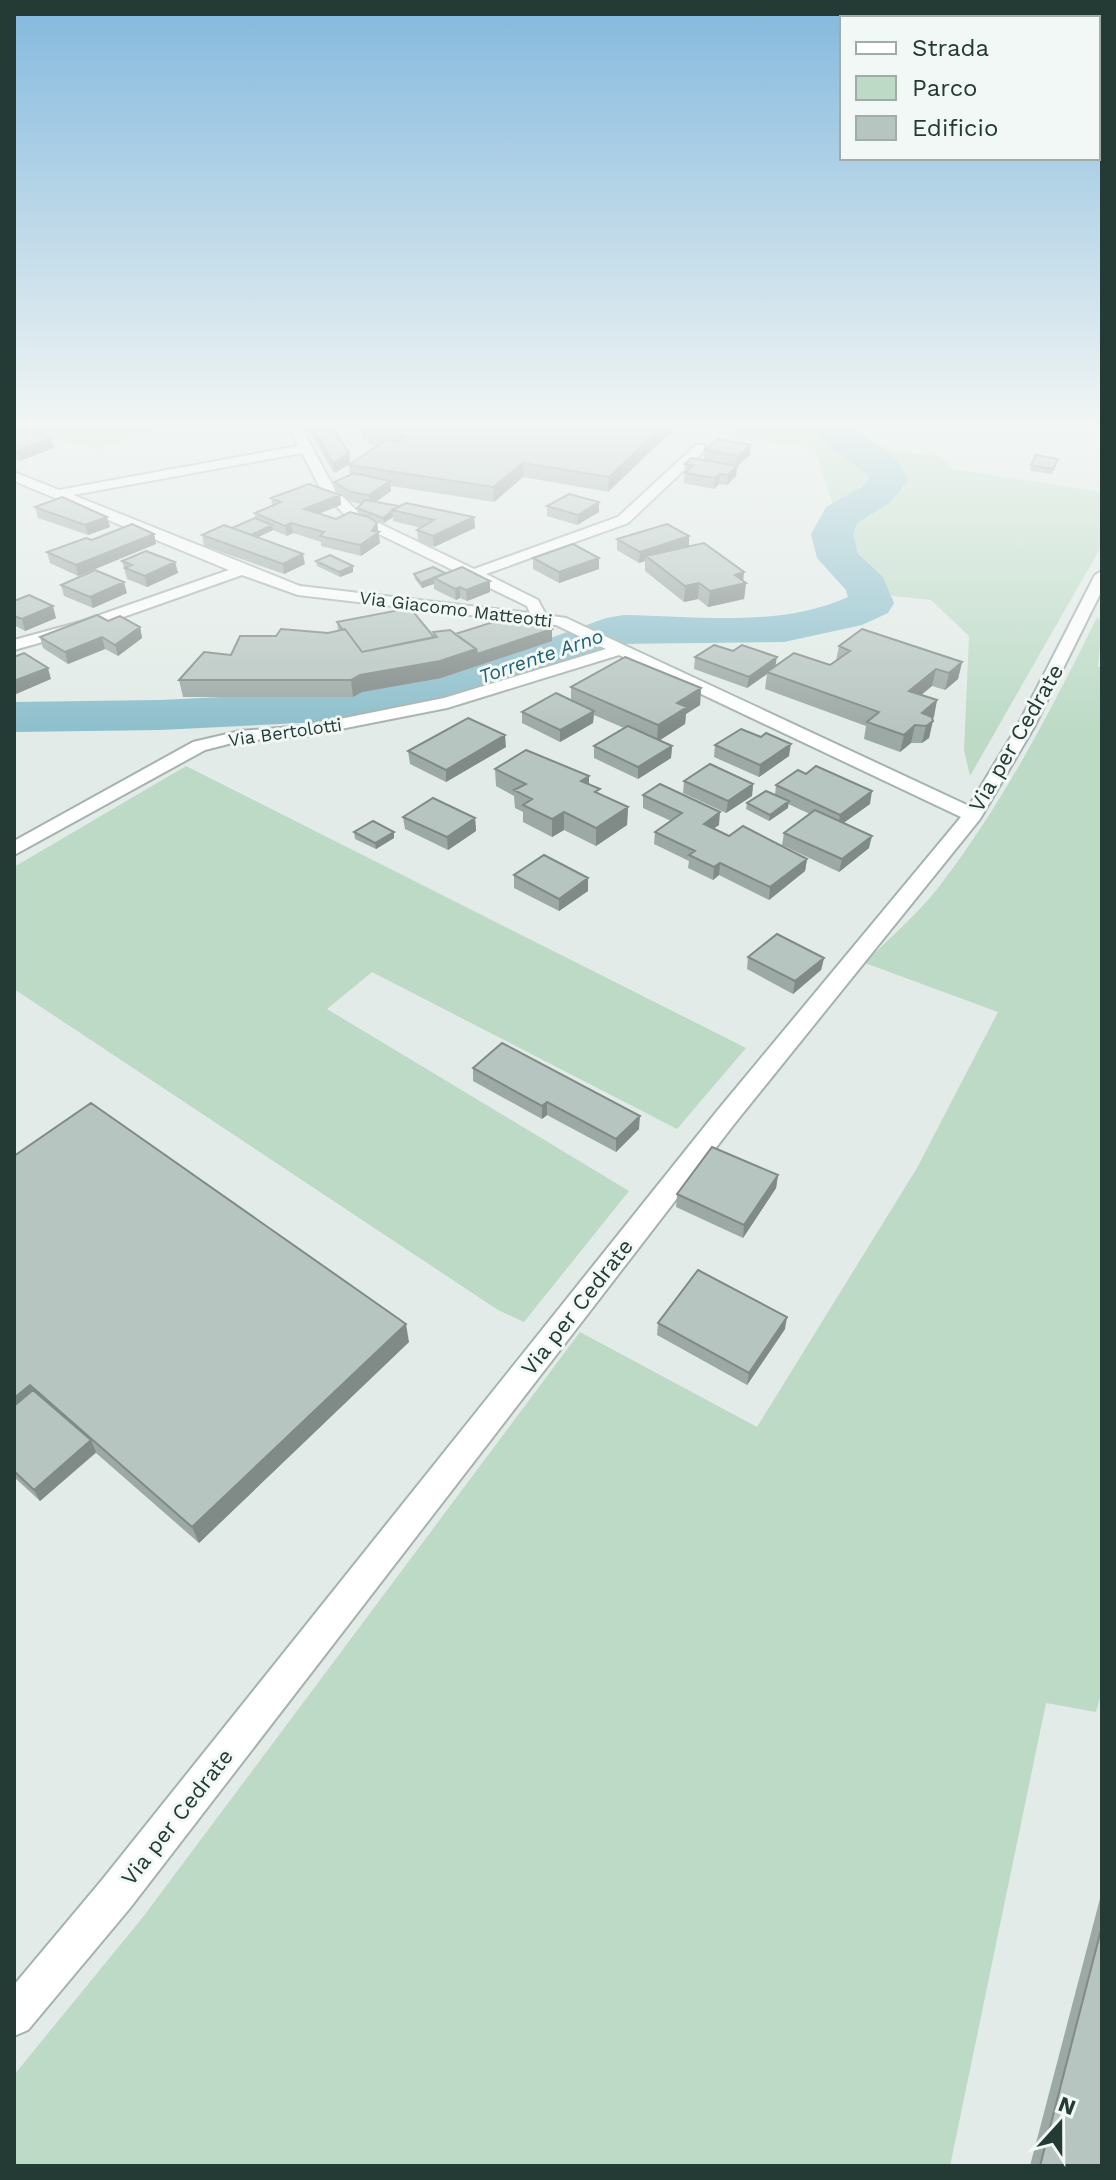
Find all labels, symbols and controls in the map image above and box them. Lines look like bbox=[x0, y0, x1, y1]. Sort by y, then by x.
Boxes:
legend bbox=[840, 16, 1100, 160]
text: Strada bbox=[912, 34, 989, 62]
text: Parco bbox=[912, 74, 977, 102]
text: Edificio bbox=[912, 114, 998, 142]
street label: Via Giacomo Matteotti bbox=[358, 587, 554, 631]
water label: Torrente Arno bbox=[476, 623, 606, 689]
street label: Via per Cedrate bbox=[964, 660, 1068, 816]
street label: Via Bertolotti bbox=[227, 714, 343, 750]
street label: Via per Cedrate bbox=[516, 1234, 638, 1380]
street label: Via per Cedrate bbox=[116, 1744, 238, 1890]
north arrow bbox=[1020, 2084, 1100, 2164]
text: N bbox=[1055, 2091, 1079, 2120]

